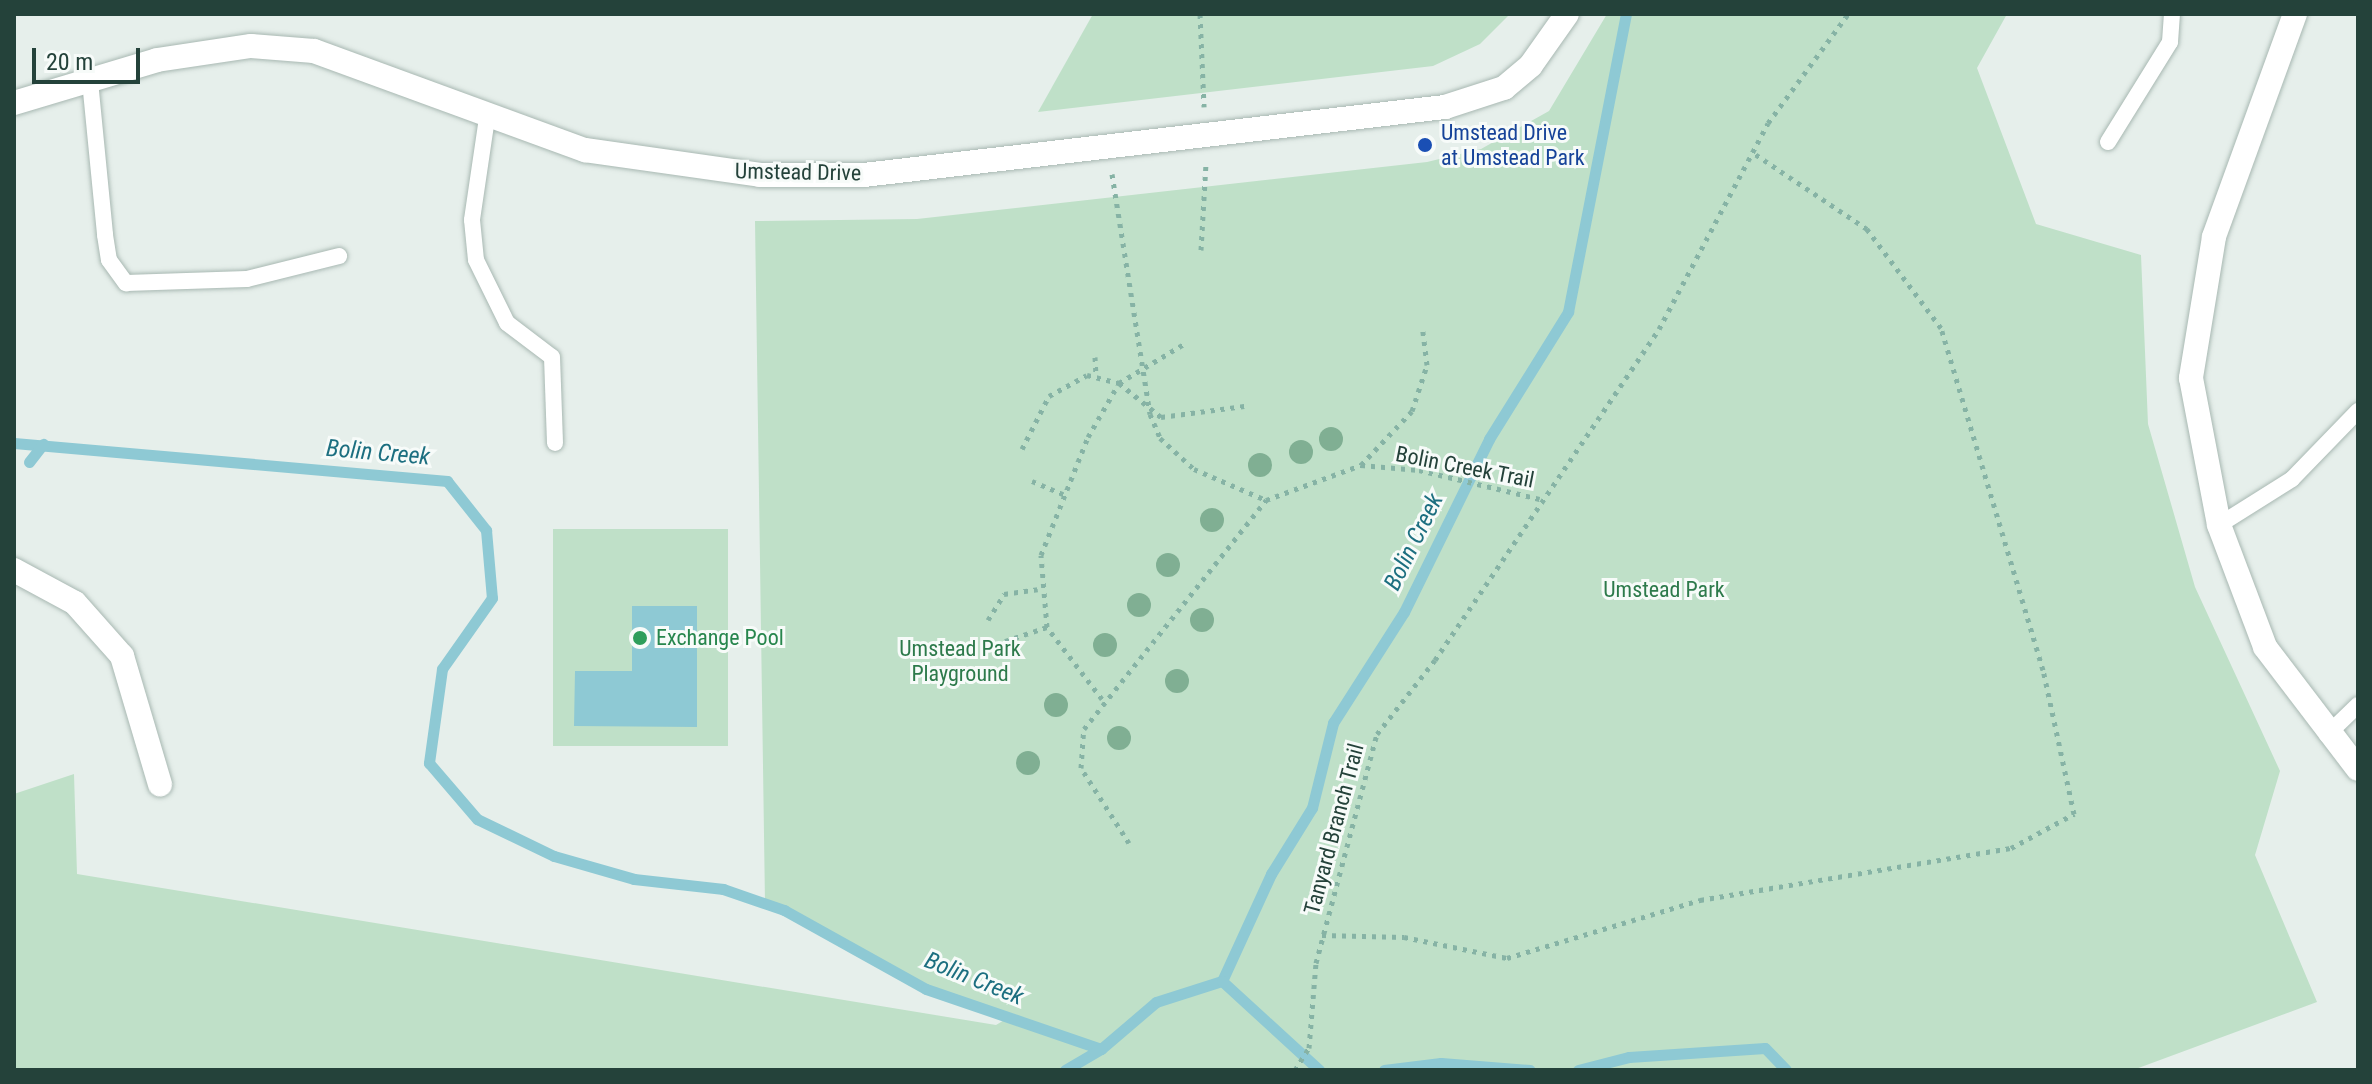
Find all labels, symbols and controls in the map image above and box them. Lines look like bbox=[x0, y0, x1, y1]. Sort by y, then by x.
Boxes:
scale bar bbox=[36, 32, 144, 82]
text: 20 m bbox=[46, 48, 93, 76]
place label: Umstead Drive at Umstead Park bbox=[1441, 119, 1585, 170]
marker: Umstead Drive at Umstead Park bbox=[1416, 136, 1434, 154]
street label: Umstead Drive bbox=[735, 158, 861, 186]
water label: Bolin Creek bbox=[325, 434, 431, 472]
street label: Bolin Creek Trail bbox=[1393, 441, 1537, 493]
water label: Bolin Creek bbox=[1378, 489, 1450, 595]
park label: Umstead Park bbox=[1603, 577, 1725, 603]
place label: Exchange Pool bbox=[656, 625, 784, 651]
marker: Exchange Pool bbox=[631, 629, 649, 647]
park label: Umstead Park Playground bbox=[899, 635, 1021, 686]
street label: Tanyard Branch Trail bbox=[1298, 740, 1370, 918]
water label: Bolin Creek bbox=[920, 946, 1028, 1012]

